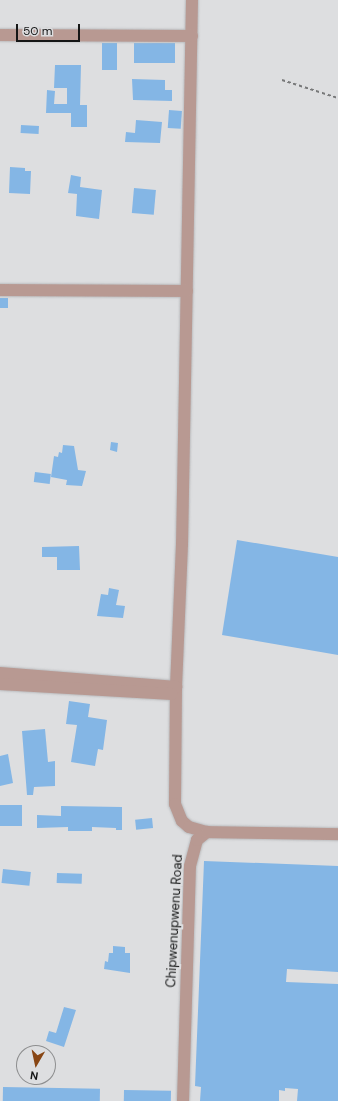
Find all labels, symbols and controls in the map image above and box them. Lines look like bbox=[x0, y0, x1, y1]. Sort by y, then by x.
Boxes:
scale bar bbox=[18, 16, 82, 42]
text: 50 m bbox=[23, 23, 52, 39]
street label: Chipwenupwenu Road bbox=[164, 854, 186, 988]
north arrow bbox=[16, 1045, 56, 1085]
text: N bbox=[29, 1068, 39, 1083]

